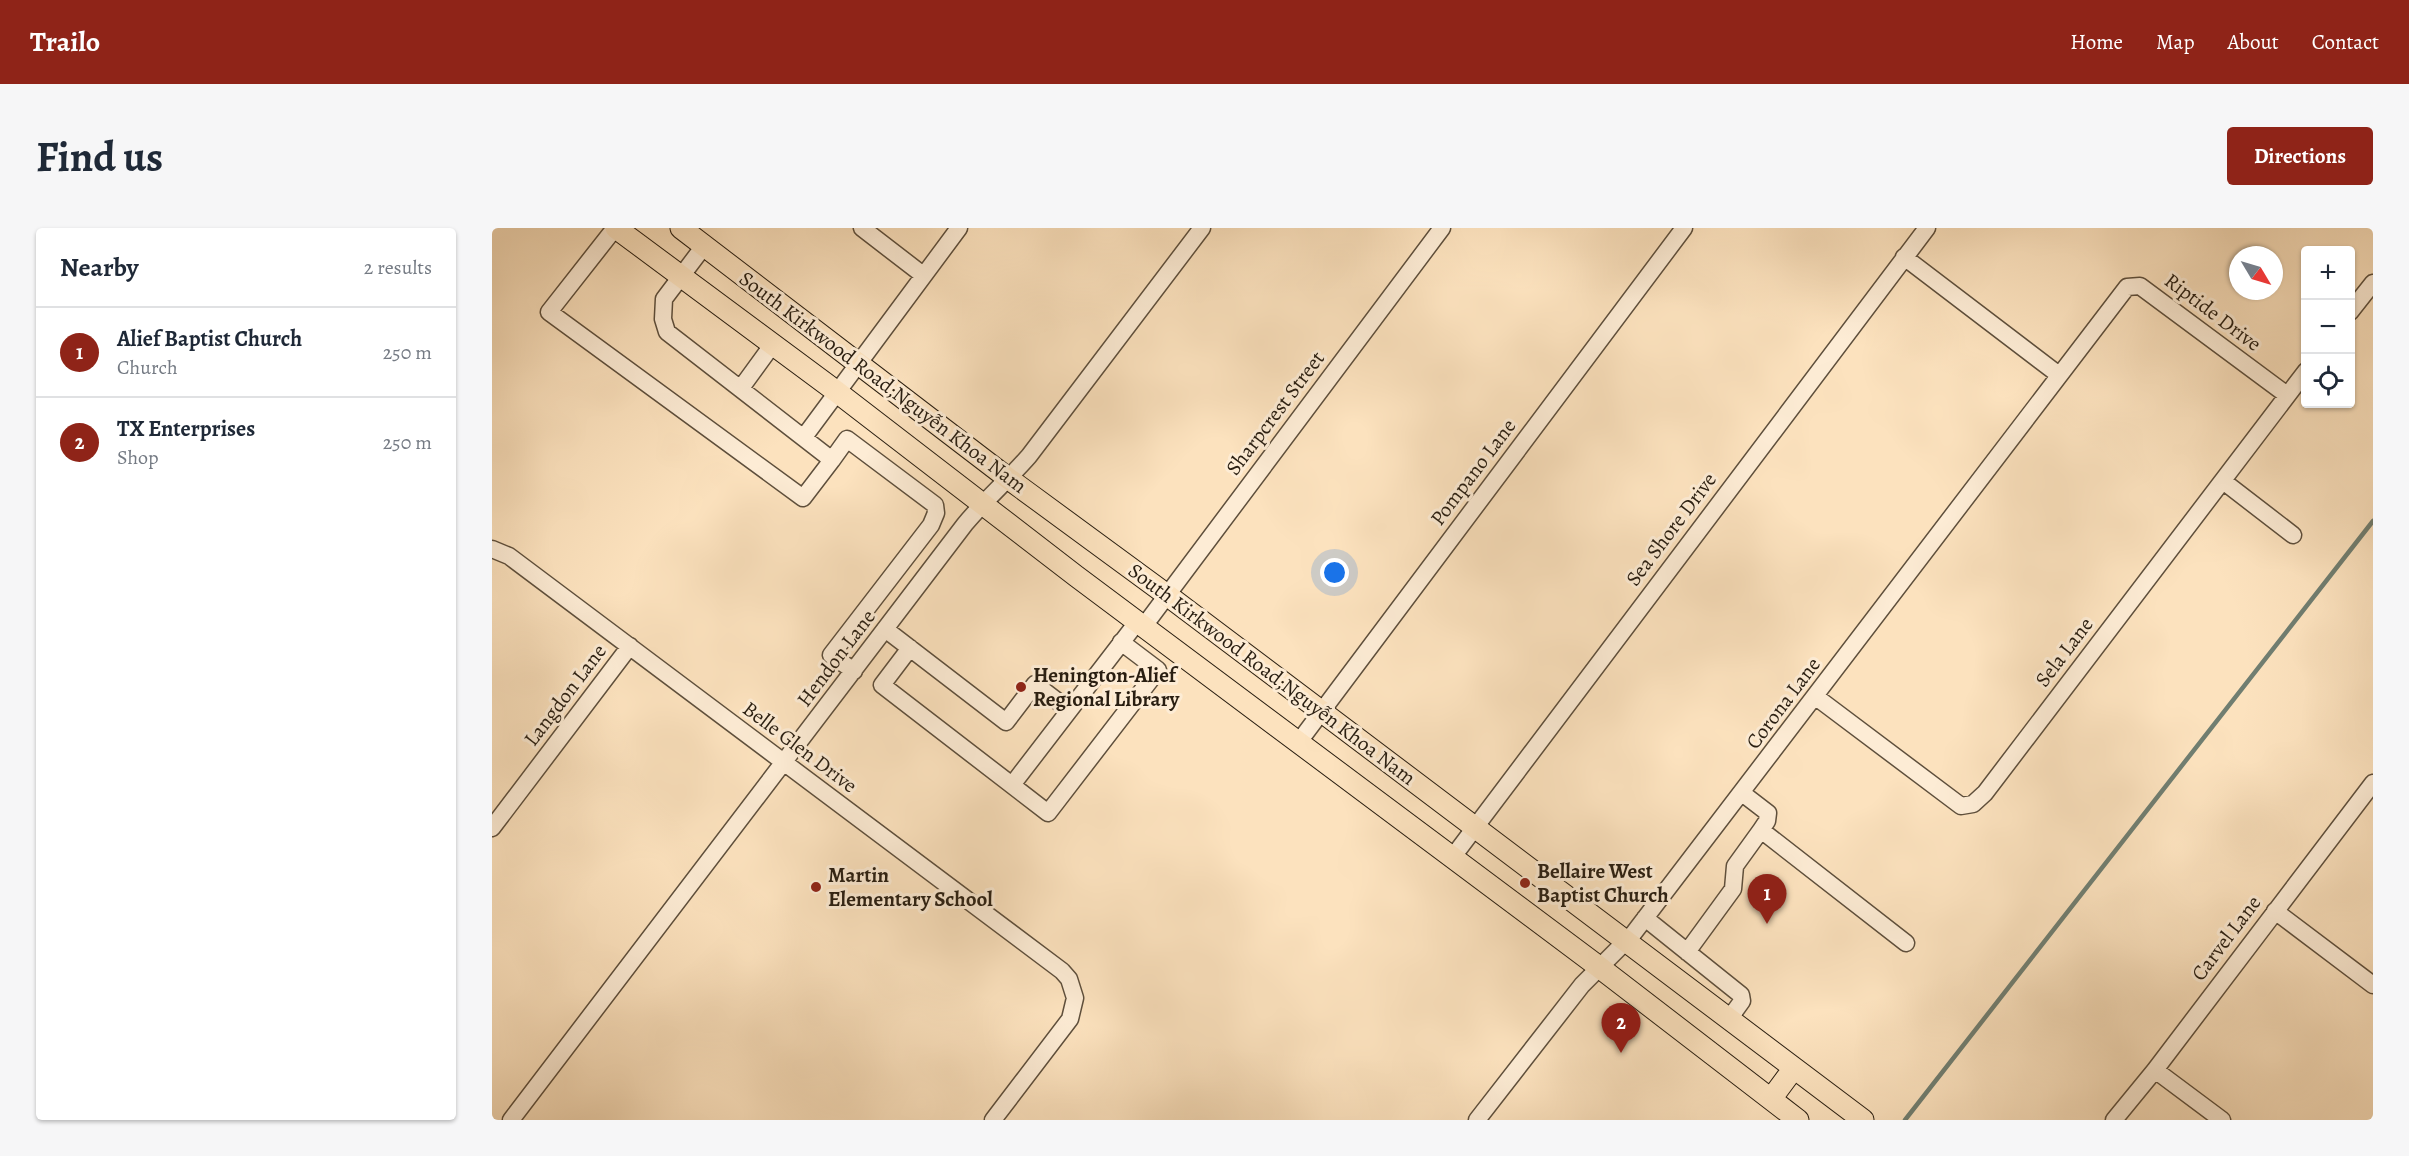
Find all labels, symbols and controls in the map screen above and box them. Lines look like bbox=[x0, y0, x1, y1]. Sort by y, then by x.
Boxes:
text: Trailo bbox=[30, 23, 100, 61]
text: Home bbox=[2070, 28, 2123, 56]
text: Map bbox=[2156, 28, 2194, 56]
text: About bbox=[2227, 28, 2279, 56]
text: Contact bbox=[2312, 28, 2379, 56]
button: Directions bbox=[2227, 127, 2373, 185]
text: Find us bbox=[36, 128, 163, 185]
north arrow bbox=[2229, 246, 2283, 300]
map controls bbox=[2301, 246, 2355, 408]
button: + bbox=[2301, 246, 2355, 300]
text: Nearby bbox=[60, 250, 139, 285]
text: 2 results bbox=[364, 254, 432, 281]
street label: South Kirkwood Road;Nguyễn Khoa Nam bbox=[733, 264, 1033, 500]
street label: Riptide Drive bbox=[2159, 266, 2267, 358]
button: − bbox=[2301, 300, 2355, 354]
text: Alief Baptist Church bbox=[117, 324, 302, 354]
text: 1 bbox=[76, 339, 83, 366]
text: 250 m bbox=[383, 339, 432, 366]
street label: Sharpcrest Street bbox=[1219, 345, 1331, 481]
text: Church bbox=[117, 354, 178, 381]
button: locate bbox=[2301, 354, 2355, 408]
street label: Pompano Lane bbox=[1424, 413, 1522, 531]
text: TX Enterprises bbox=[117, 414, 255, 444]
text: 2 bbox=[75, 429, 84, 456]
text: 250 m bbox=[383, 429, 432, 456]
text: Shop bbox=[117, 444, 159, 471]
street label: Sea Shore Drive bbox=[1619, 467, 1723, 591]
street label: South Kirkwood Road;Nguyễn Khoa Nam bbox=[1122, 556, 1422, 792]
your location bbox=[1320, 558, 1349, 587]
street label: Hendon Lane bbox=[790, 604, 882, 712]
street label: Sela Lane bbox=[2029, 611, 2099, 693]
street label: Langdon Lane bbox=[517, 638, 613, 752]
street label: Corona Lane bbox=[1739, 651, 1827, 755]
place label: Henington-Alief Regional Library bbox=[1033, 661, 1181, 713]
marker: Henington-Alief Regional Library bbox=[1014, 680, 1028, 694]
street label: Belle Glen Drive bbox=[737, 695, 863, 799]
place label: Bellaire West Baptist Church bbox=[1537, 857, 1669, 909]
place label: Martin Elementary School bbox=[828, 861, 993, 913]
pin: 1 bbox=[1748, 874, 1786, 924]
marker: Bellaire West Baptist Church bbox=[1518, 876, 1532, 890]
marker: Martin Elementary School bbox=[809, 880, 823, 894]
street label: Carvel Lane bbox=[2185, 890, 2267, 986]
pin: 2 bbox=[1602, 1004, 1640, 1053]

